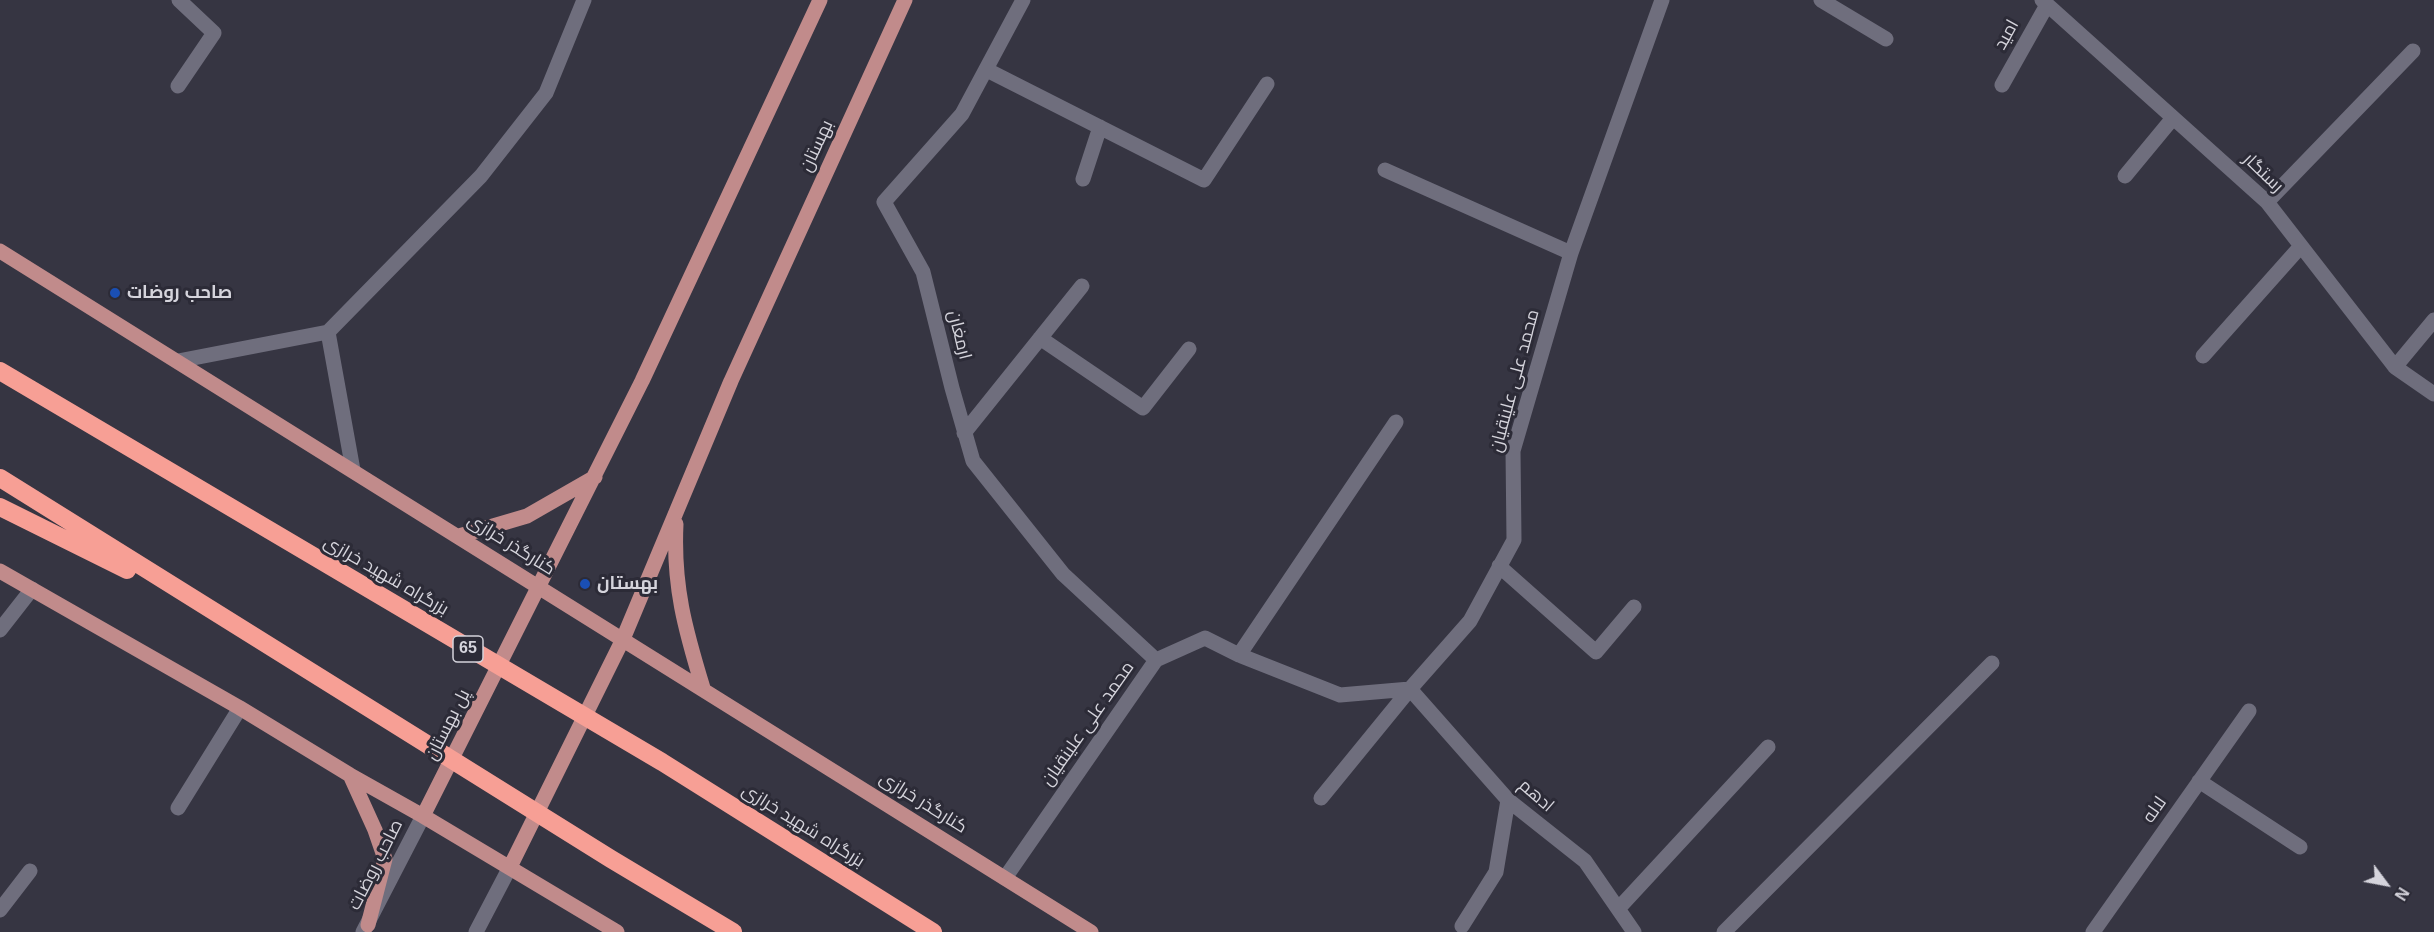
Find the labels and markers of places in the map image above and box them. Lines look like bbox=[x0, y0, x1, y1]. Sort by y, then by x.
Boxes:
place label: صاحب روضات bbox=[127, 282, 232, 304]
marker: صاحب روضات bbox=[108, 286, 122, 300]
place label: بهستان bbox=[597, 573, 658, 595]
marker: بهستان bbox=[578, 577, 592, 591]

